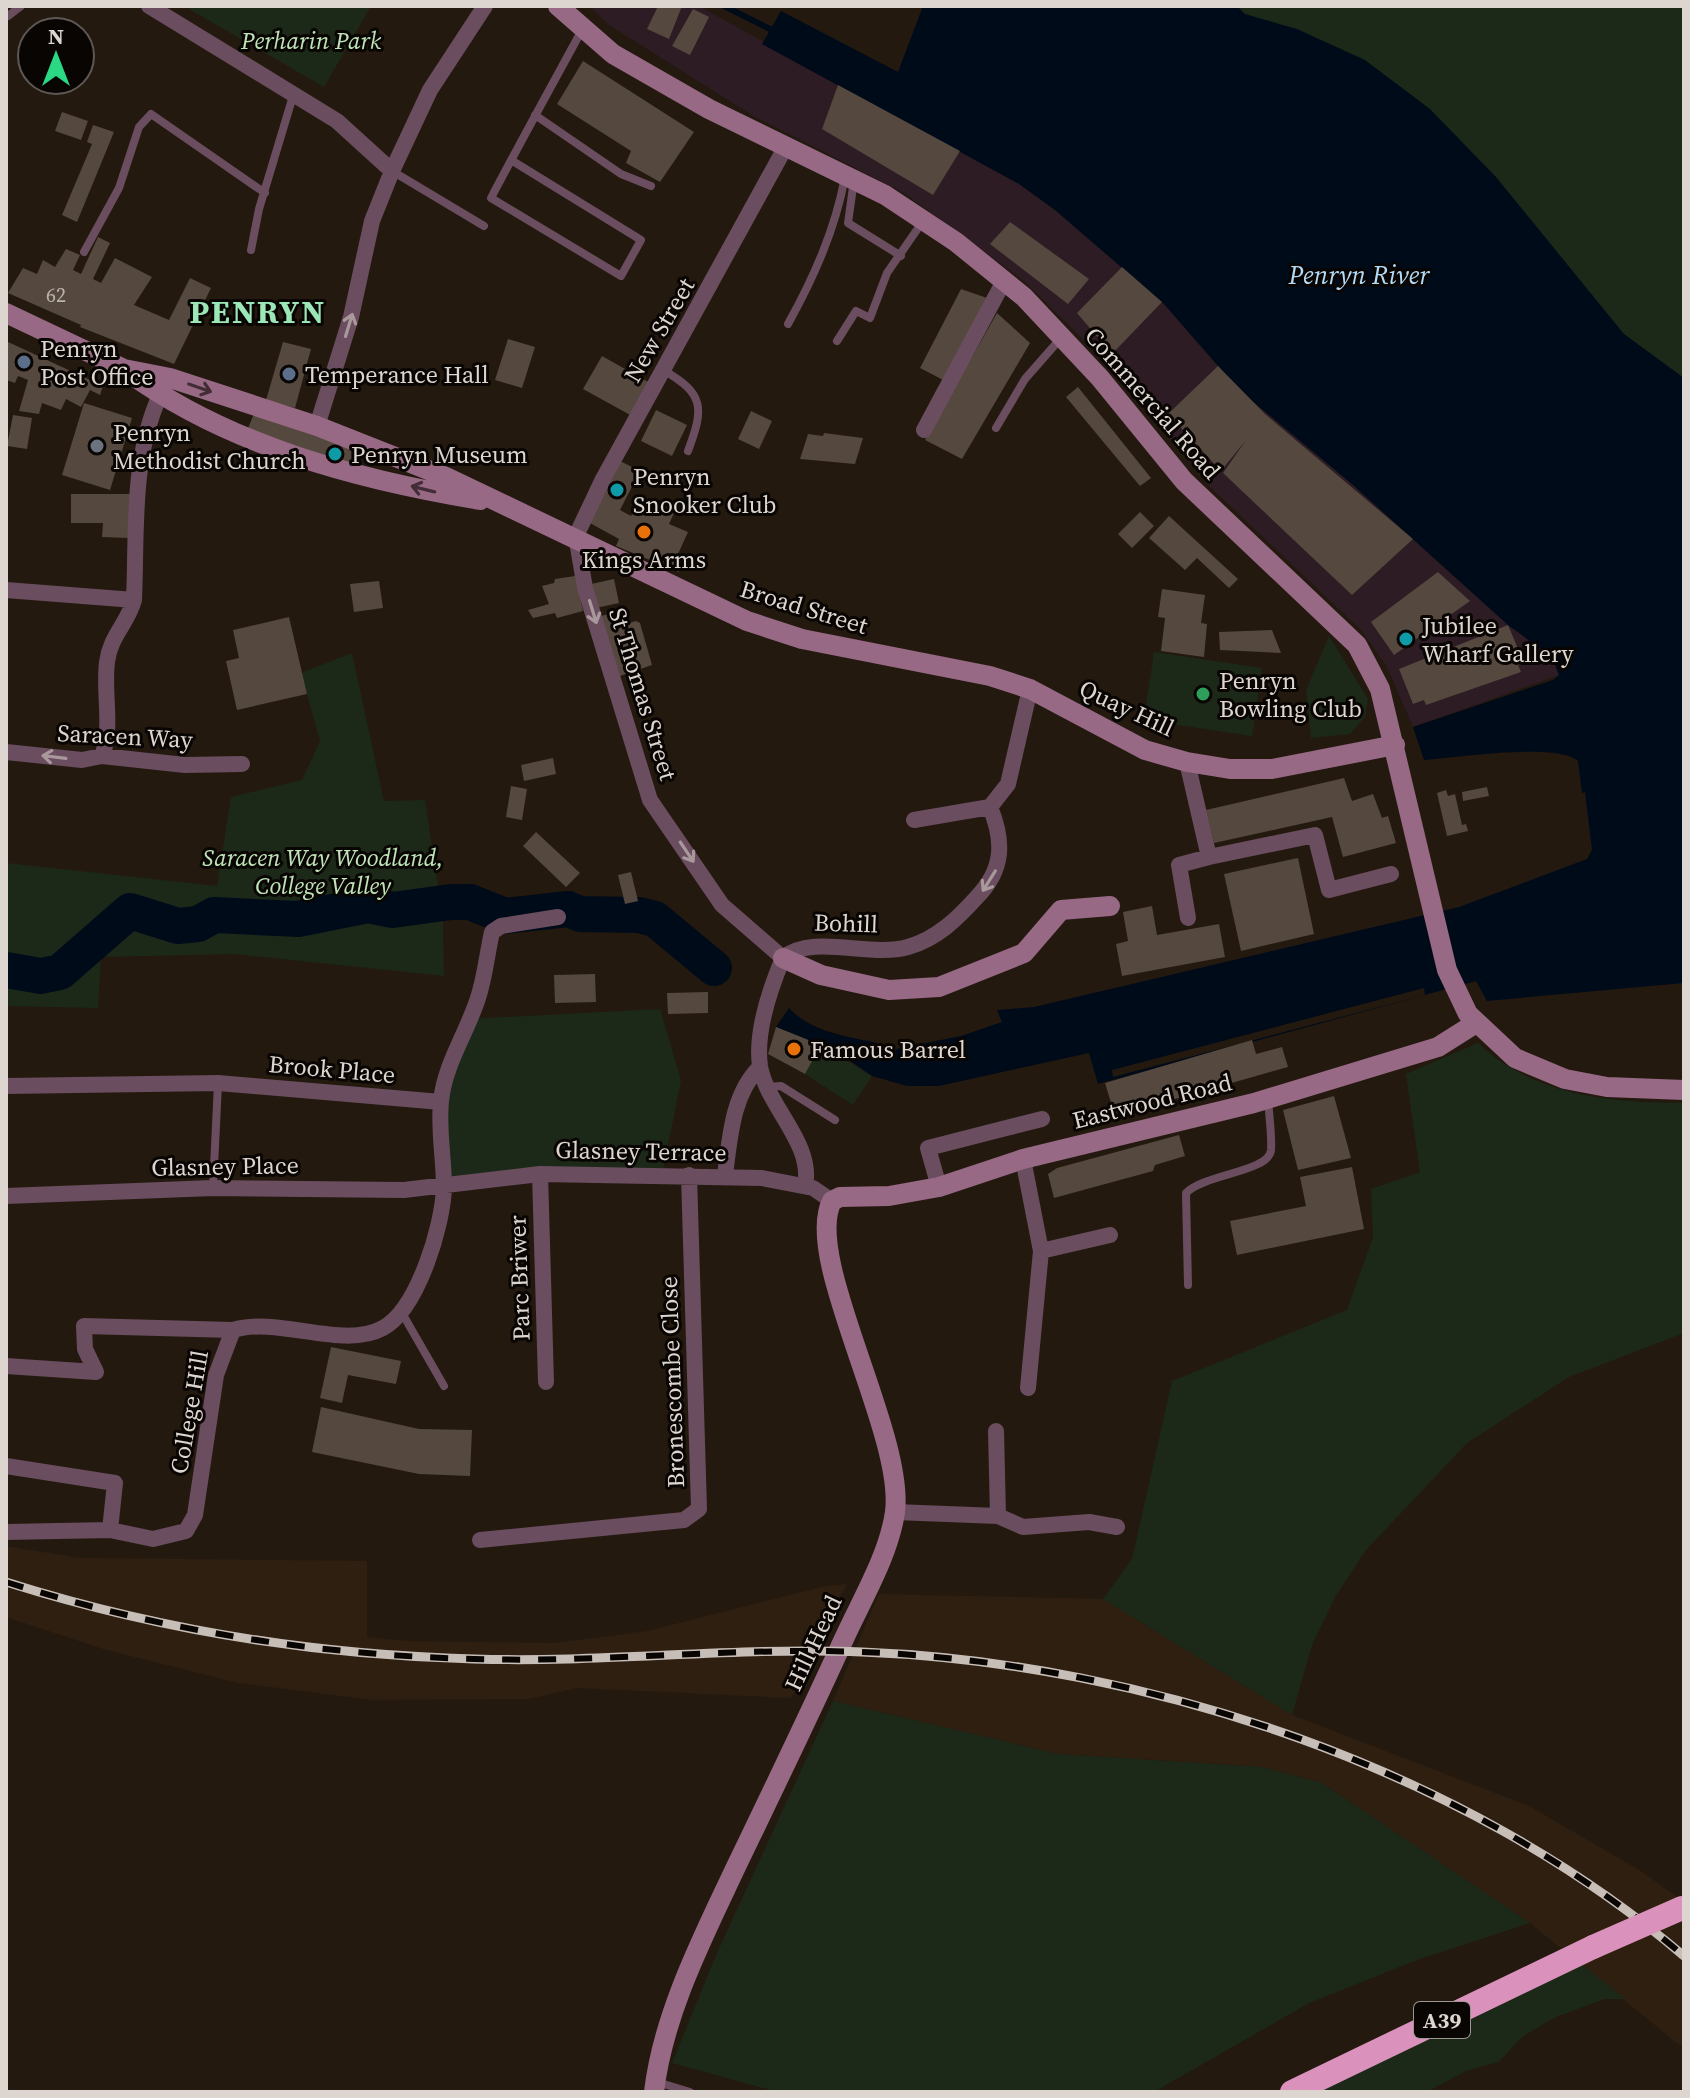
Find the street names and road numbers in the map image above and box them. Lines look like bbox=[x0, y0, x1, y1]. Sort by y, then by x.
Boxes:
street label: New Street bbox=[616, 272, 702, 388]
street label: Commercial Road bbox=[1078, 320, 1229, 487]
street label: Broad Street bbox=[736, 572, 872, 642]
street label: St Thomas Street bbox=[601, 604, 685, 785]
street label: Quay Hill bbox=[1074, 672, 1180, 744]
street label: Saracen Way bbox=[56, 716, 194, 756]
street label: Bohill bbox=[813, 905, 879, 941]
street label: Brook Place bbox=[267, 1047, 397, 1091]
street label: Eastwood Road bbox=[1069, 1065, 1235, 1137]
street label: Glasney Terrace bbox=[555, 1133, 727, 1169]
street label: Glasney Place bbox=[151, 1148, 299, 1184]
street label: Parc Briwer bbox=[500, 1215, 538, 1341]
street label: Bronescombe Close bbox=[652, 1276, 692, 1488]
street label: College Hill bbox=[162, 1348, 216, 1476]
street label: Hill Head bbox=[776, 1589, 850, 1696]
road number: A39 bbox=[1414, 2002, 1470, 2038]

